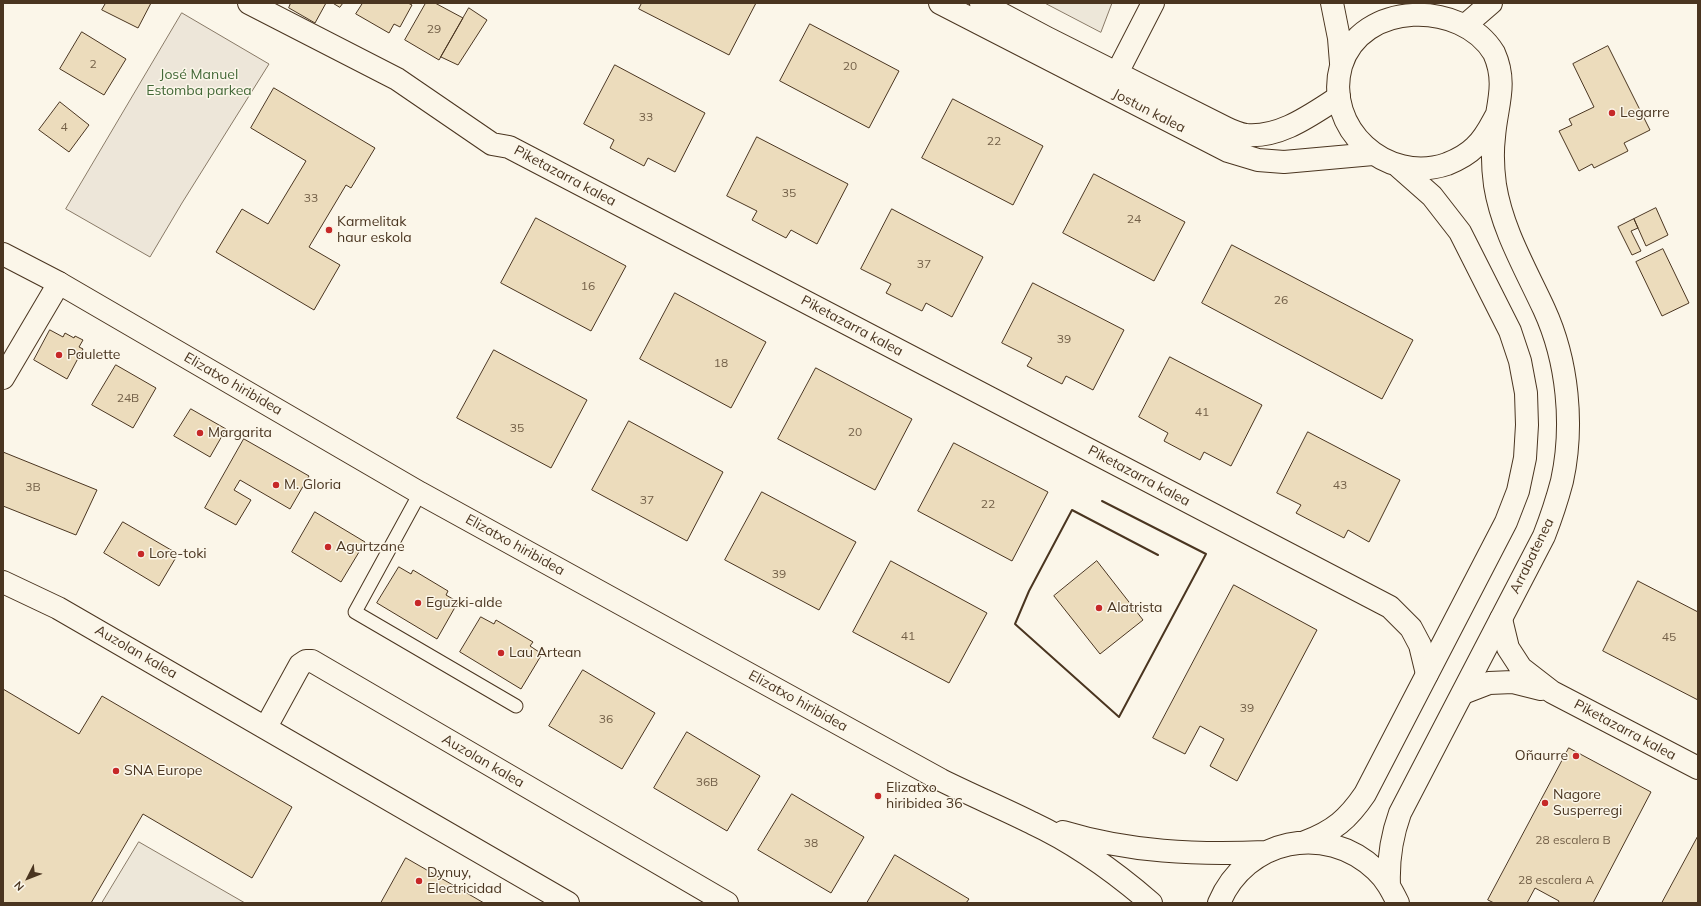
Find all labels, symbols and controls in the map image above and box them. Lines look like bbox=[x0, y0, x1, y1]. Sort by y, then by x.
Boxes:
house number: 29 bbox=[427, 22, 441, 36]
house number: 2 bbox=[89, 57, 97, 71]
house number: 20 bbox=[843, 59, 857, 73]
park label: José Manuel Estomba parkea bbox=[146, 67, 252, 100]
street label: Jostun kalea bbox=[1110, 86, 1188, 136]
place label: Legarre bbox=[1620, 105, 1670, 121]
marker: Legarre bbox=[1607, 108, 1617, 118]
house number: 33 bbox=[639, 110, 653, 124]
house number: 4 bbox=[60, 120, 68, 134]
house number: 22 bbox=[987, 134, 1001, 148]
street label: Piketazarra kalea bbox=[511, 142, 619, 210]
house number: 35 bbox=[782, 186, 796, 200]
house number: 33 bbox=[304, 191, 318, 205]
house number: 24 bbox=[1127, 212, 1141, 226]
place label: Karmelitak haur eskola bbox=[337, 214, 412, 246]
marker: Karmelitak haur eskola bbox=[324, 225, 334, 235]
house number: 37 bbox=[917, 257, 931, 271]
house number: 16 bbox=[581, 279, 595, 293]
street label: Piketazarra kalea bbox=[798, 292, 906, 360]
house number: 26 bbox=[1274, 293, 1288, 307]
house number: 39 bbox=[1057, 332, 1071, 346]
place label: Paulette bbox=[67, 347, 120, 363]
street label: Elizatxo hiribidea bbox=[181, 349, 285, 419]
marker: Paulette bbox=[54, 350, 64, 360]
house number: 18 bbox=[714, 356, 728, 370]
house number: 24B bbox=[117, 391, 139, 405]
house number: 41 bbox=[1195, 405, 1209, 419]
house number: 35 bbox=[510, 421, 524, 435]
place label: Margarita bbox=[208, 425, 272, 441]
house number: 20 bbox=[848, 425, 862, 439]
marker: Margarita bbox=[195, 428, 205, 438]
street label: Piketazarra kalea bbox=[1085, 442, 1193, 510]
place label: M. Gloria bbox=[284, 477, 341, 493]
house number: 43 bbox=[1333, 478, 1347, 492]
house number: 3B bbox=[25, 480, 41, 494]
marker: M. Gloria bbox=[271, 480, 281, 490]
house number: 37 bbox=[640, 493, 654, 507]
house number: 22 bbox=[981, 497, 995, 511]
street label: Elizatxo hiribidea bbox=[463, 511, 567, 579]
street label: Arrabatenea bbox=[1506, 515, 1558, 597]
place label: Agurtzane bbox=[336, 539, 405, 555]
marker: Agurtzane bbox=[323, 542, 333, 552]
place label: Lore-toki bbox=[149, 546, 207, 562]
marker: Lore-toki bbox=[136, 549, 146, 559]
house number: 39 bbox=[772, 567, 786, 581]
place label: Eguzki-alde bbox=[426, 595, 502, 611]
marker: Eguzki-alde bbox=[413, 598, 423, 608]
place label: Alatrista bbox=[1107, 600, 1163, 616]
marker: Alatrista bbox=[1094, 603, 1104, 613]
street label: Auzolan kalea bbox=[92, 622, 180, 682]
house number: 41 bbox=[901, 629, 915, 643]
house number: 45 bbox=[1662, 630, 1676, 644]
place label: Lau Artean bbox=[509, 645, 582, 661]
marker: Lau Artean bbox=[496, 648, 506, 658]
street label: Elizatxo hiribidea bbox=[746, 667, 850, 735]
street label: Piketazarra kalea bbox=[1571, 696, 1679, 764]
house number: 39 bbox=[1240, 701, 1254, 715]
house number: 36 bbox=[599, 712, 613, 726]
street label: Auzolan kalea bbox=[439, 731, 527, 791]
place label: Oñaurre bbox=[1515, 748, 1568, 764]
marker: Oñaurre bbox=[1571, 751, 1581, 761]
place label: SNA Europe bbox=[124, 763, 202, 779]
marker: SNA Europe bbox=[111, 766, 121, 776]
house number: 36B bbox=[696, 775, 718, 789]
place label: Elizatxo hiribidea 36 bbox=[886, 780, 963, 812]
place label: Nagore Susperregi bbox=[1553, 787, 1622, 820]
marker: Elizatxo hiribidea 36 bbox=[873, 791, 883, 801]
marker: Nagore Susperregi bbox=[1540, 798, 1550, 808]
house number: 28 escalera B bbox=[1535, 833, 1611, 847]
house number: 38 bbox=[804, 836, 818, 850]
north arrow bbox=[8, 858, 48, 898]
place label: Dynuy, Electricidad bbox=[427, 865, 502, 898]
house number: 28 escalera A bbox=[1518, 873, 1594, 887]
marker: Dynuy, Electricidad bbox=[414, 876, 424, 886]
text: N bbox=[11, 878, 27, 894]

